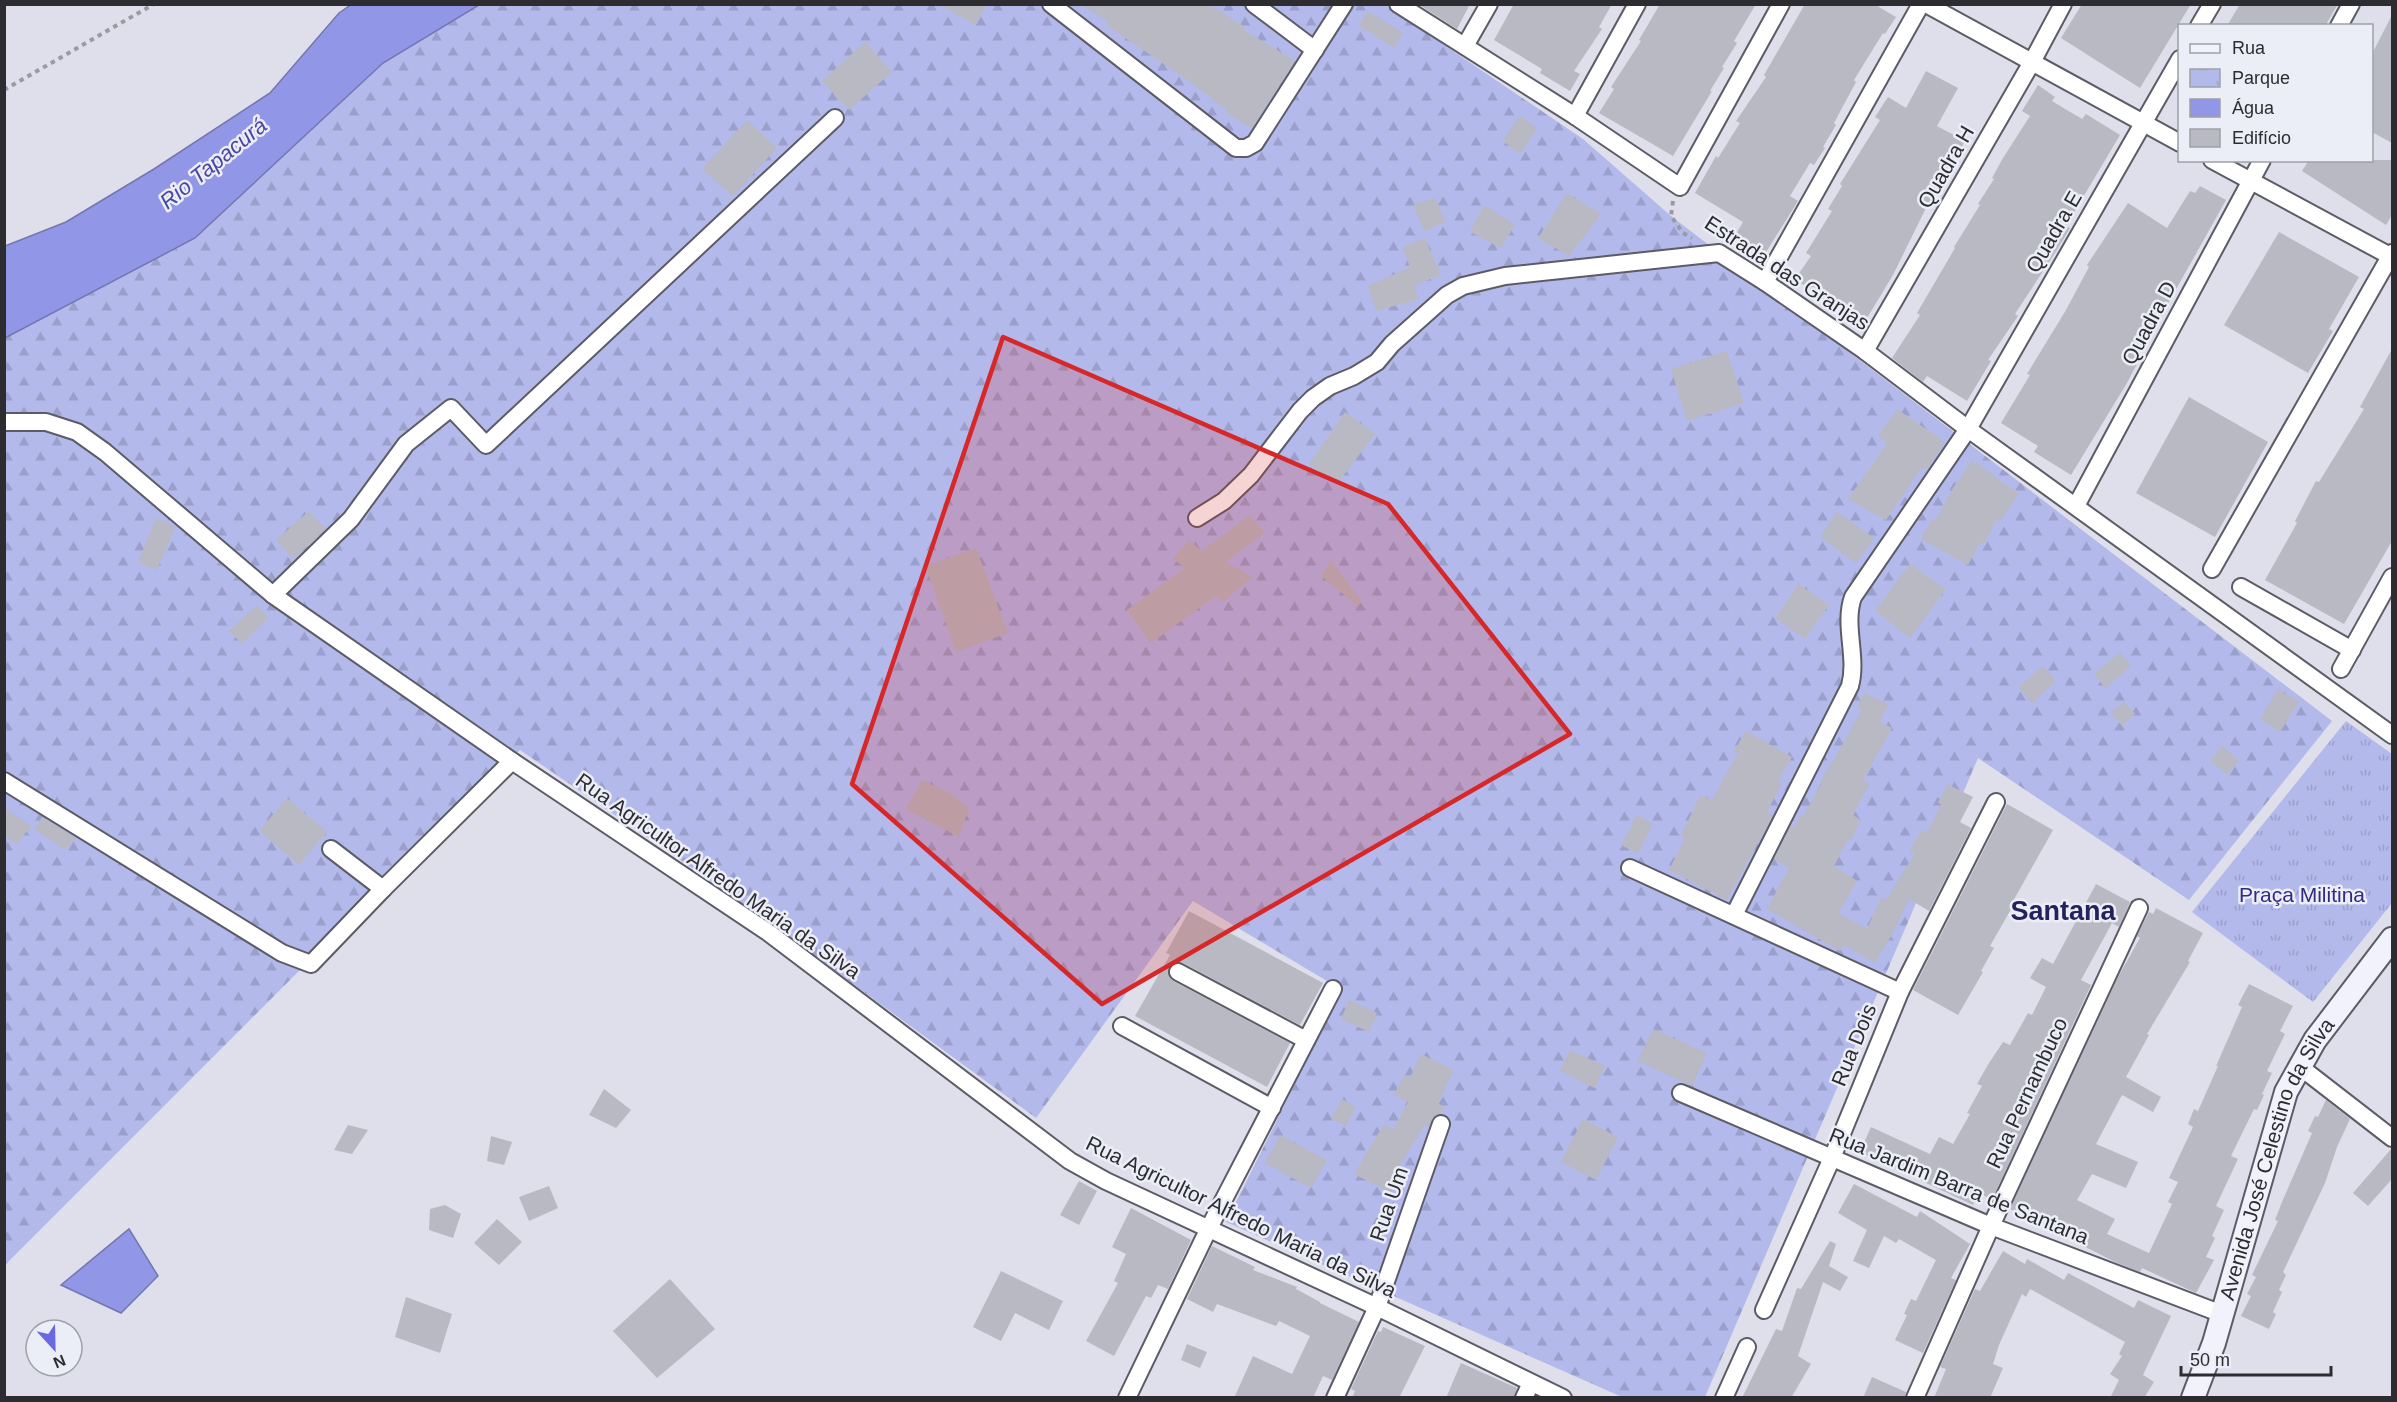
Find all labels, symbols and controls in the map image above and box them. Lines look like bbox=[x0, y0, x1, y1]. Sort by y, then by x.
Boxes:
legend bbox=[2178, 24, 2373, 162]
text: Rua bbox=[2232, 38, 2266, 58]
text: Parque bbox=[2232, 68, 2290, 88]
text: Água bbox=[2232, 98, 2275, 118]
water label: Rio Tapacurá bbox=[155, 113, 272, 214]
street label: Quadra H bbox=[1913, 122, 1978, 212]
text: Edifício bbox=[2232, 128, 2291, 148]
street label: Quadra E bbox=[2021, 187, 2086, 276]
street label: Estrada das Granjas bbox=[1701, 211, 1874, 334]
street label: Quadra D bbox=[2117, 277, 2180, 368]
street label: Rua Agricultor Alfredo Maria da Silva bbox=[572, 768, 865, 983]
park label: Praça Militina bbox=[2239, 883, 2365, 906]
district label: Santana bbox=[2010, 896, 2116, 926]
street label: Rua Dois bbox=[1827, 1000, 1880, 1089]
street label: Avenida José Celestino da Silva bbox=[2215, 1013, 2339, 1303]
street label: Rua Pernambuco bbox=[1982, 1014, 2072, 1172]
street label: Rua Jardim Barra de Santana bbox=[1826, 1123, 2093, 1248]
street label: Rua Agricultor Alfredo Maria da Silva bbox=[1082, 1131, 1400, 1302]
street label: Rua Um bbox=[1365, 1164, 1412, 1244]
north arrow bbox=[24, 1318, 84, 1378]
scale bar bbox=[2181, 1339, 2331, 1377]
text: 50 m bbox=[2190, 1350, 2230, 1370]
text: N bbox=[51, 1351, 68, 1371]

